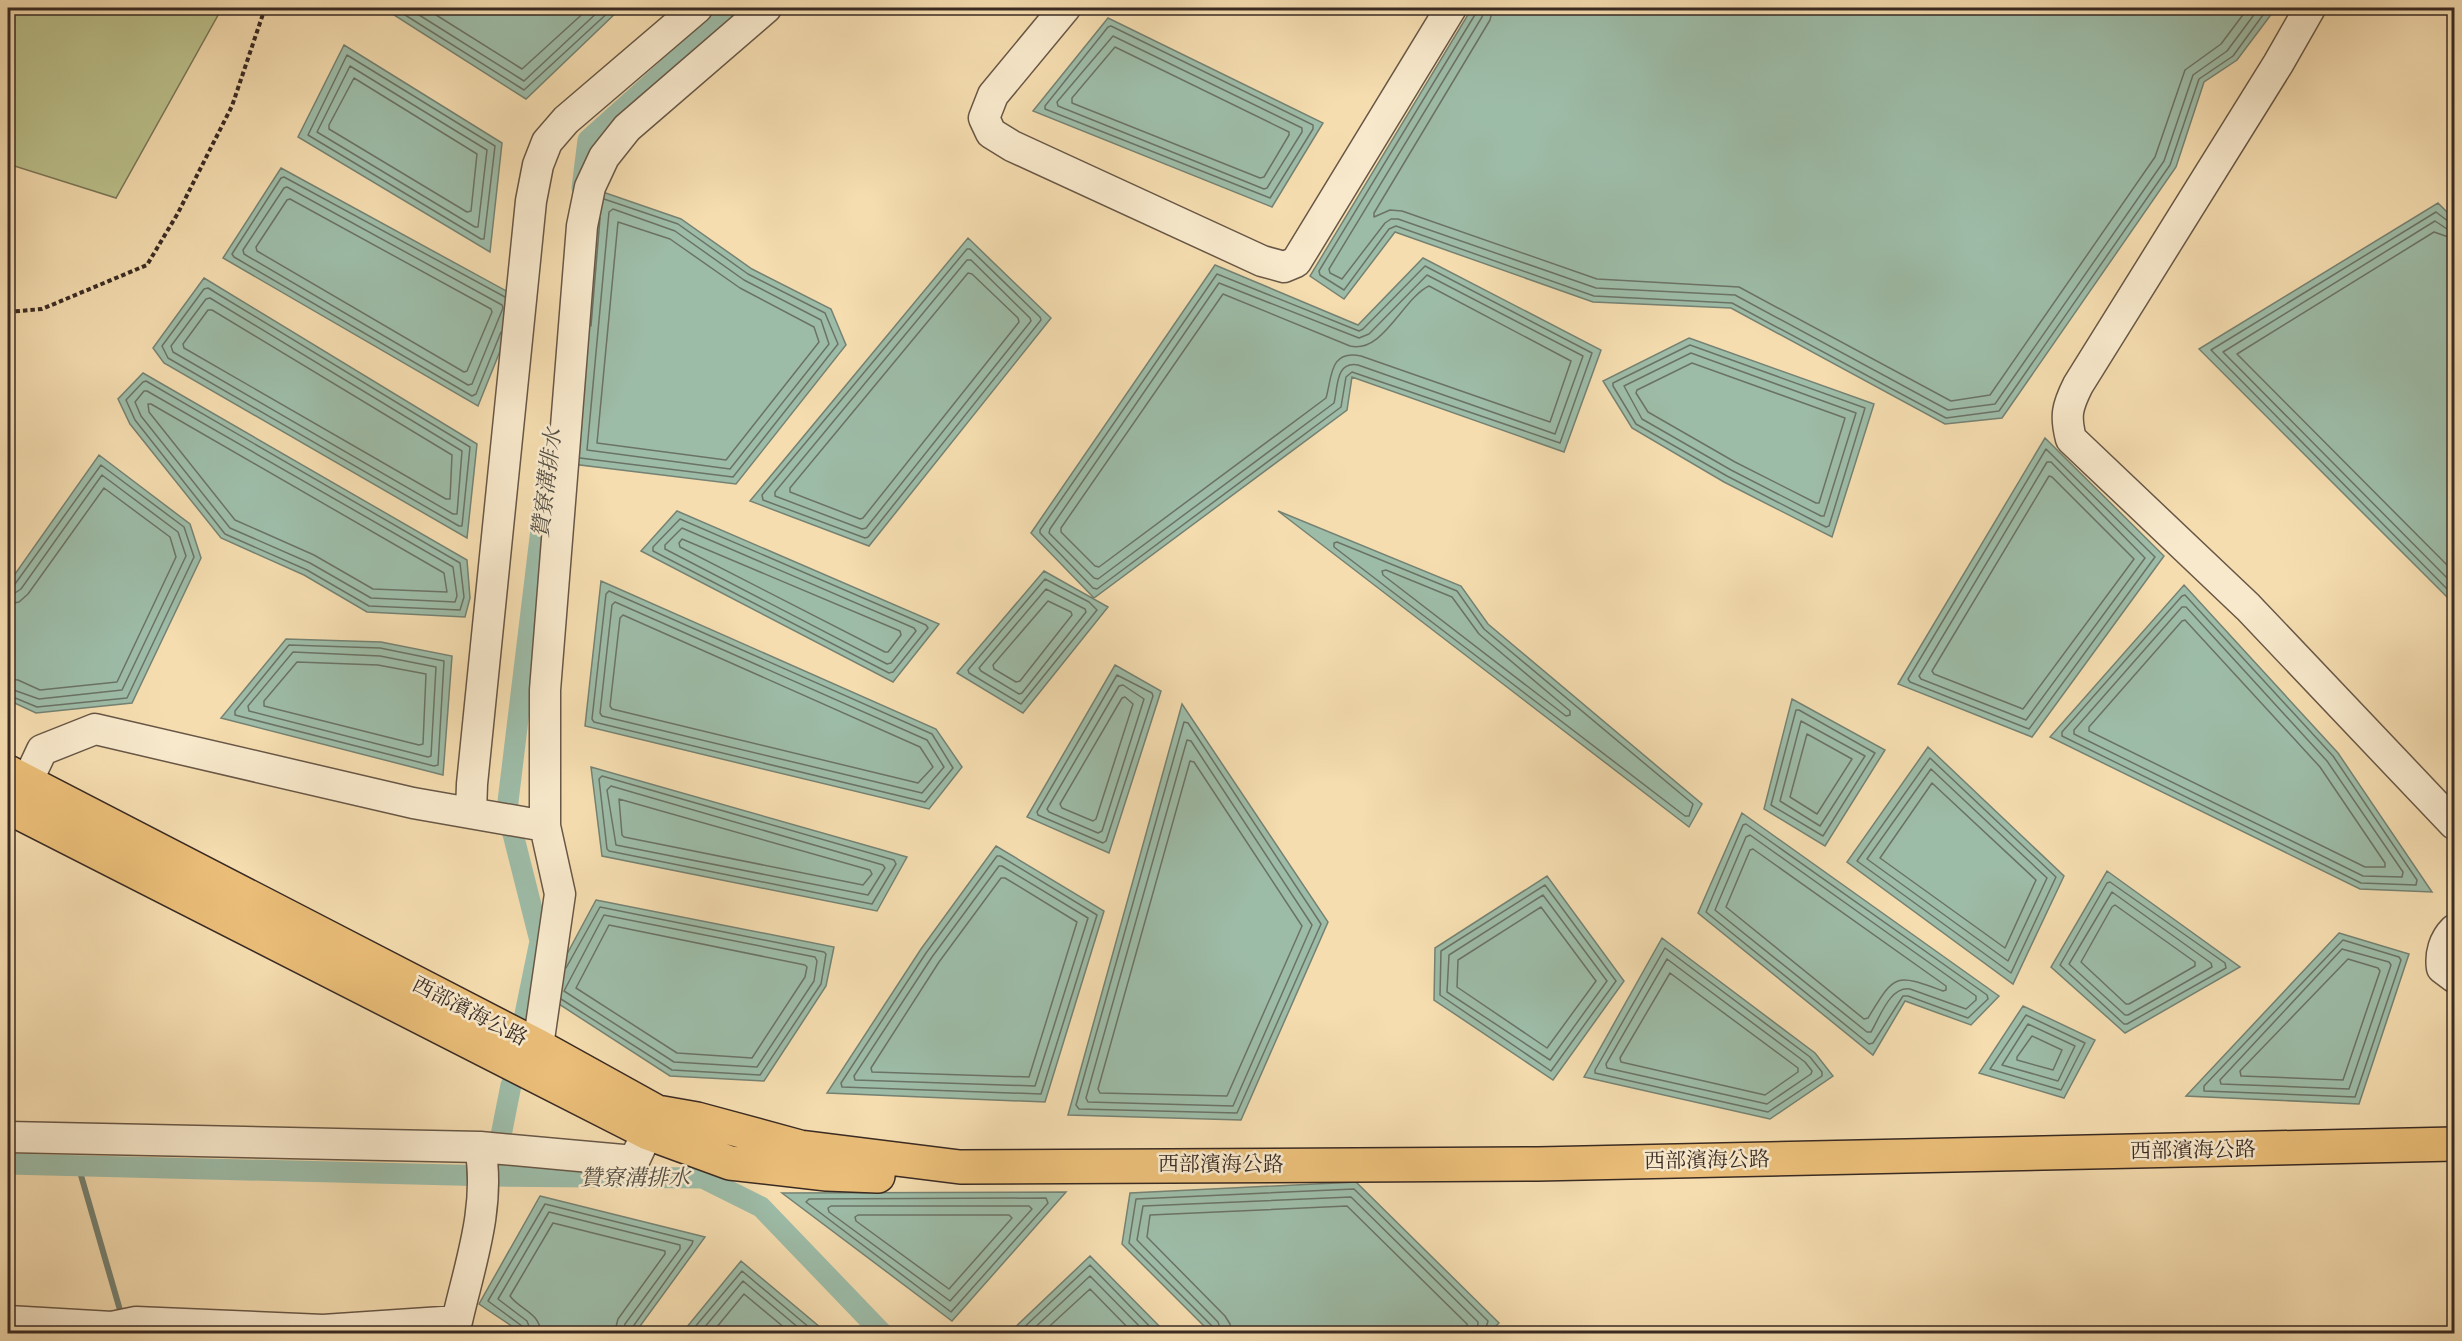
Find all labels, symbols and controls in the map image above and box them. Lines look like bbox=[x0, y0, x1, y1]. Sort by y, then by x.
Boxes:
water label: 贊寮溝排水 bbox=[528, 425, 566, 539]
street label: 西部濱海公路 bbox=[408, 972, 532, 1050]
street label: 西部濱海公路 bbox=[2130, 1137, 2256, 1163]
street label: 西部濱海公路 bbox=[1644, 1147, 1770, 1173]
street label: 西部濱海公路 bbox=[1158, 1152, 1284, 1176]
water label: 贊寮溝排水 bbox=[580, 1166, 692, 1190]

